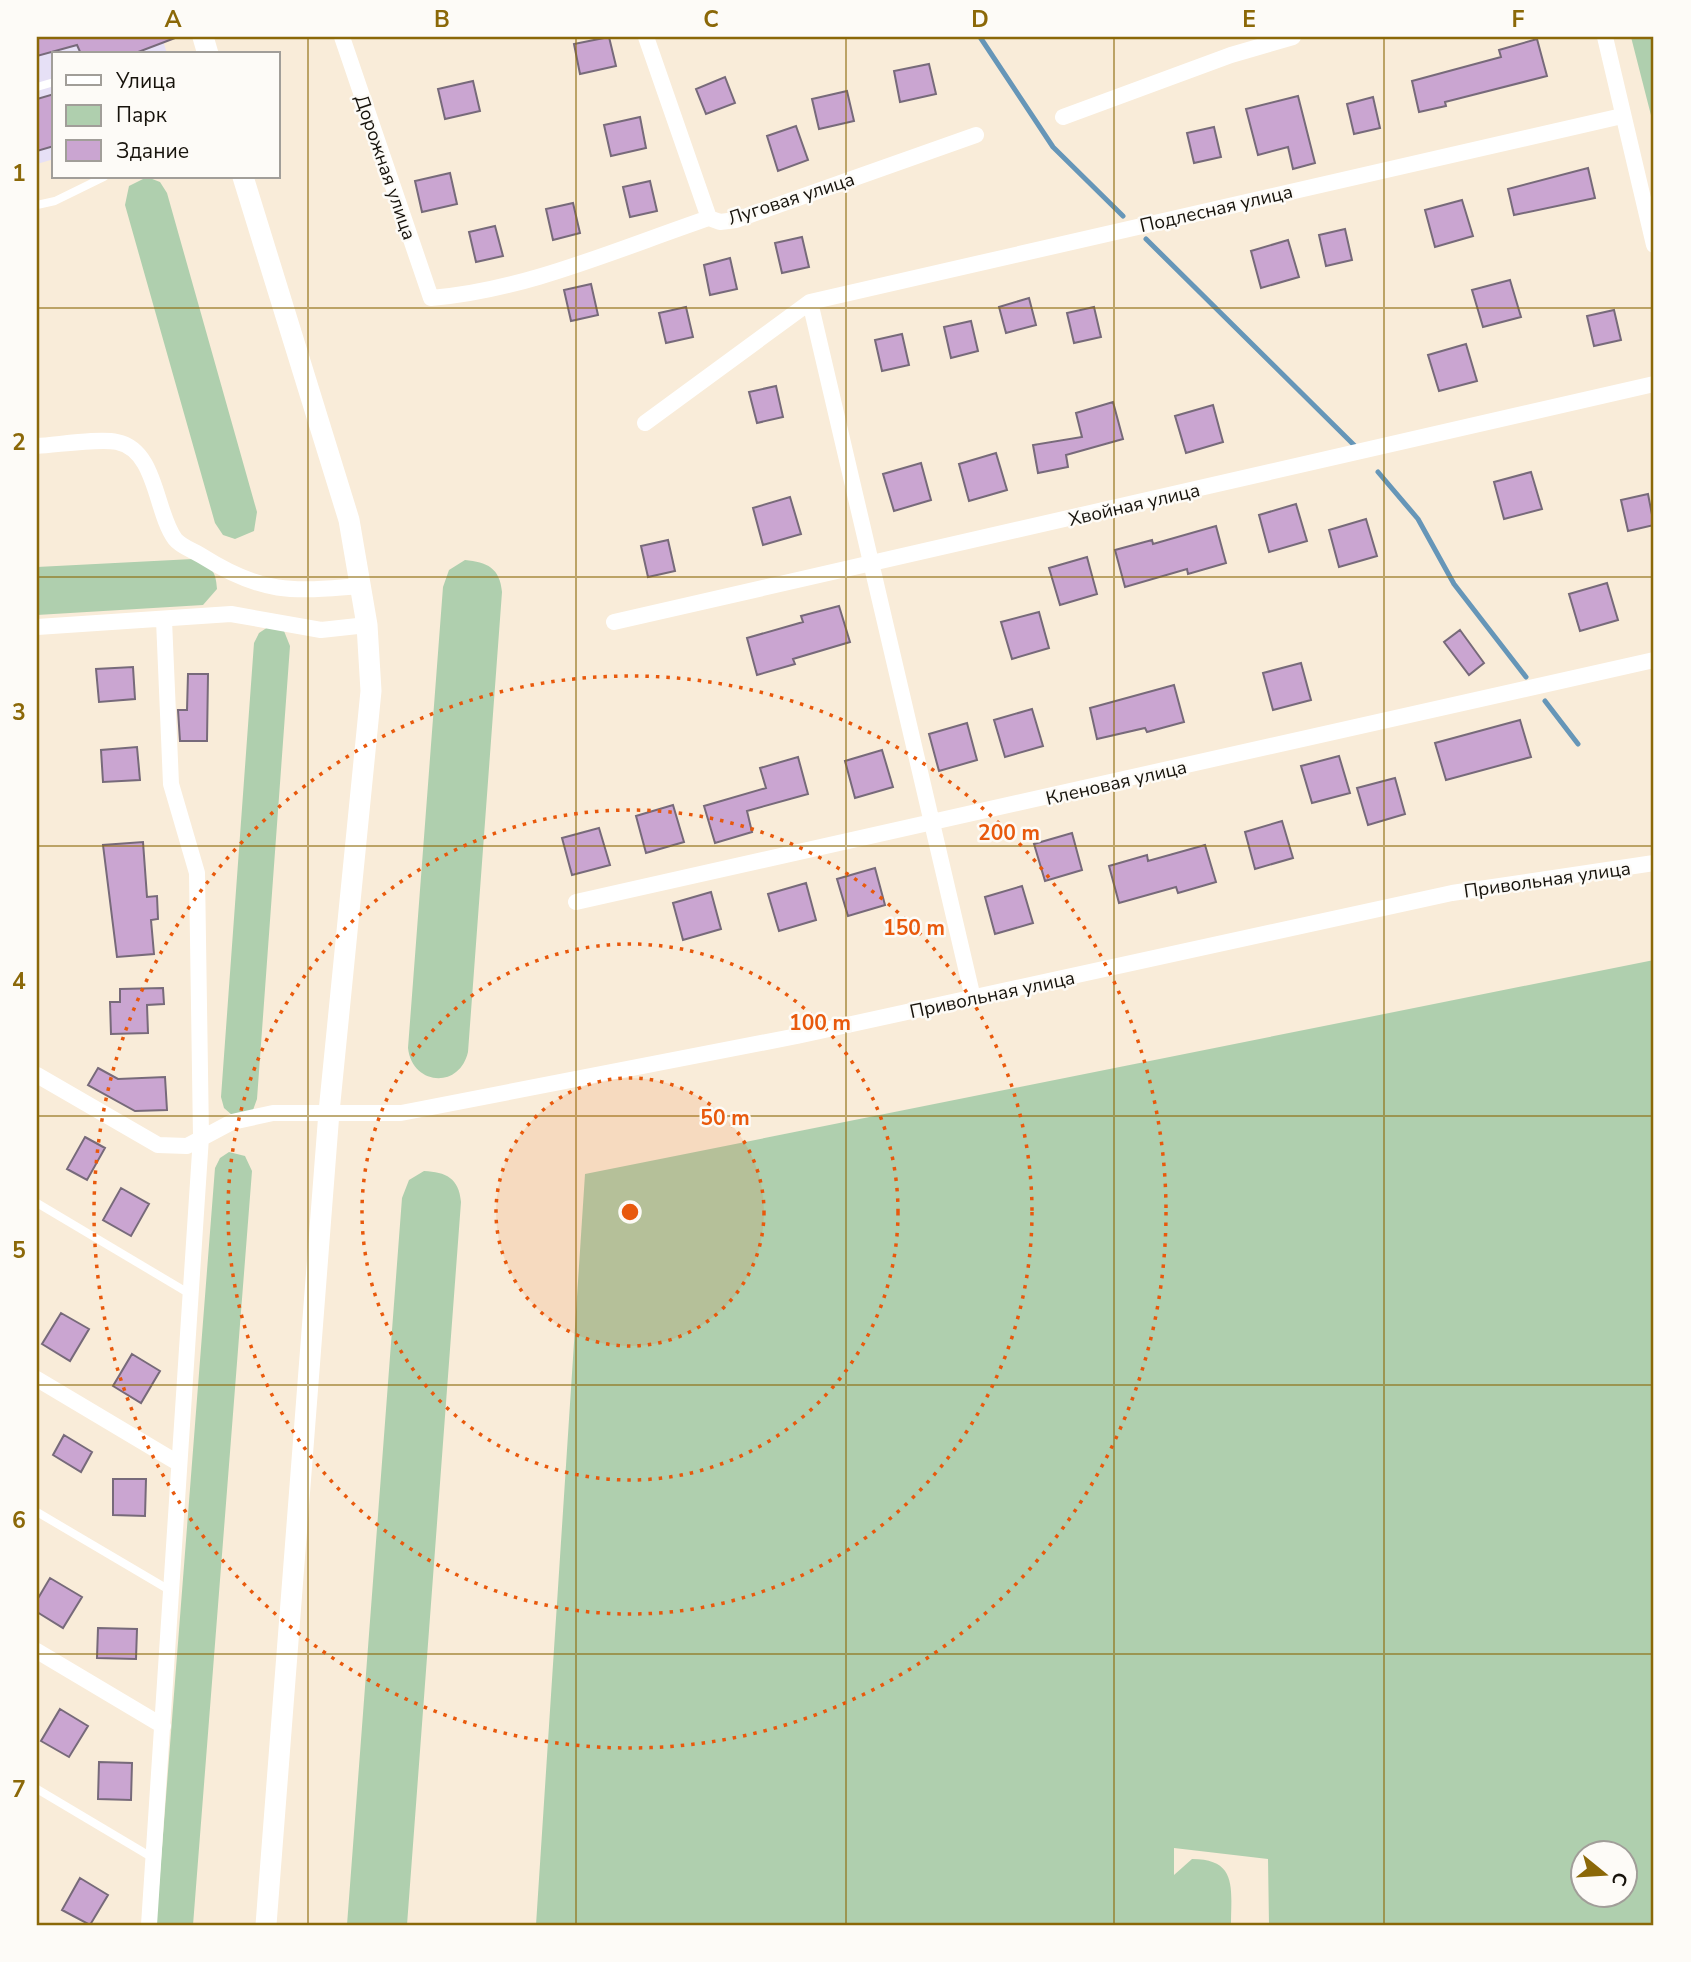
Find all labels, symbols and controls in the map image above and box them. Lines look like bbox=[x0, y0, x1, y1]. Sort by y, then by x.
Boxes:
text: A bbox=[164, 4, 182, 35]
text: B bbox=[434, 4, 450, 35]
text: C bbox=[703, 4, 719, 35]
text: D bbox=[971, 4, 989, 35]
text: E bbox=[1242, 4, 1256, 35]
text: F bbox=[1512, 4, 1525, 35]
legend bbox=[52, 52, 280, 178]
text: Улица bbox=[115, 67, 176, 95]
street label: Дорожная улица bbox=[348, 91, 422, 243]
text: Парк bbox=[116, 101, 168, 129]
text: Здание bbox=[116, 137, 189, 165]
text: 1 bbox=[12, 158, 26, 189]
street label: Луговая улица bbox=[725, 166, 858, 232]
street label: Подлесная улица bbox=[1137, 179, 1295, 239]
text: 2 bbox=[12, 427, 26, 458]
street label: Хвойная улица bbox=[1066, 477, 1202, 533]
text: 3 bbox=[12, 697, 26, 728]
street label: Кленовая улица bbox=[1043, 754, 1189, 812]
text: 200 m bbox=[978, 819, 1040, 847]
street label: Привольная улица bbox=[1462, 855, 1632, 905]
text: 150 m bbox=[883, 914, 945, 942]
street label: Привольная улица bbox=[907, 965, 1077, 1025]
text: 4 bbox=[12, 966, 26, 997]
text: 100 m bbox=[789, 1009, 851, 1037]
text: 50 m bbox=[700, 1104, 750, 1132]
centre of rings bbox=[618, 1200, 642, 1224]
text: 5 bbox=[12, 1235, 26, 1266]
text: 6 bbox=[12, 1505, 26, 1536]
text: 7 bbox=[12, 1774, 26, 1805]
north arrow bbox=[1568, 1840, 1638, 1910]
text: С bbox=[1605, 1869, 1634, 1889]

